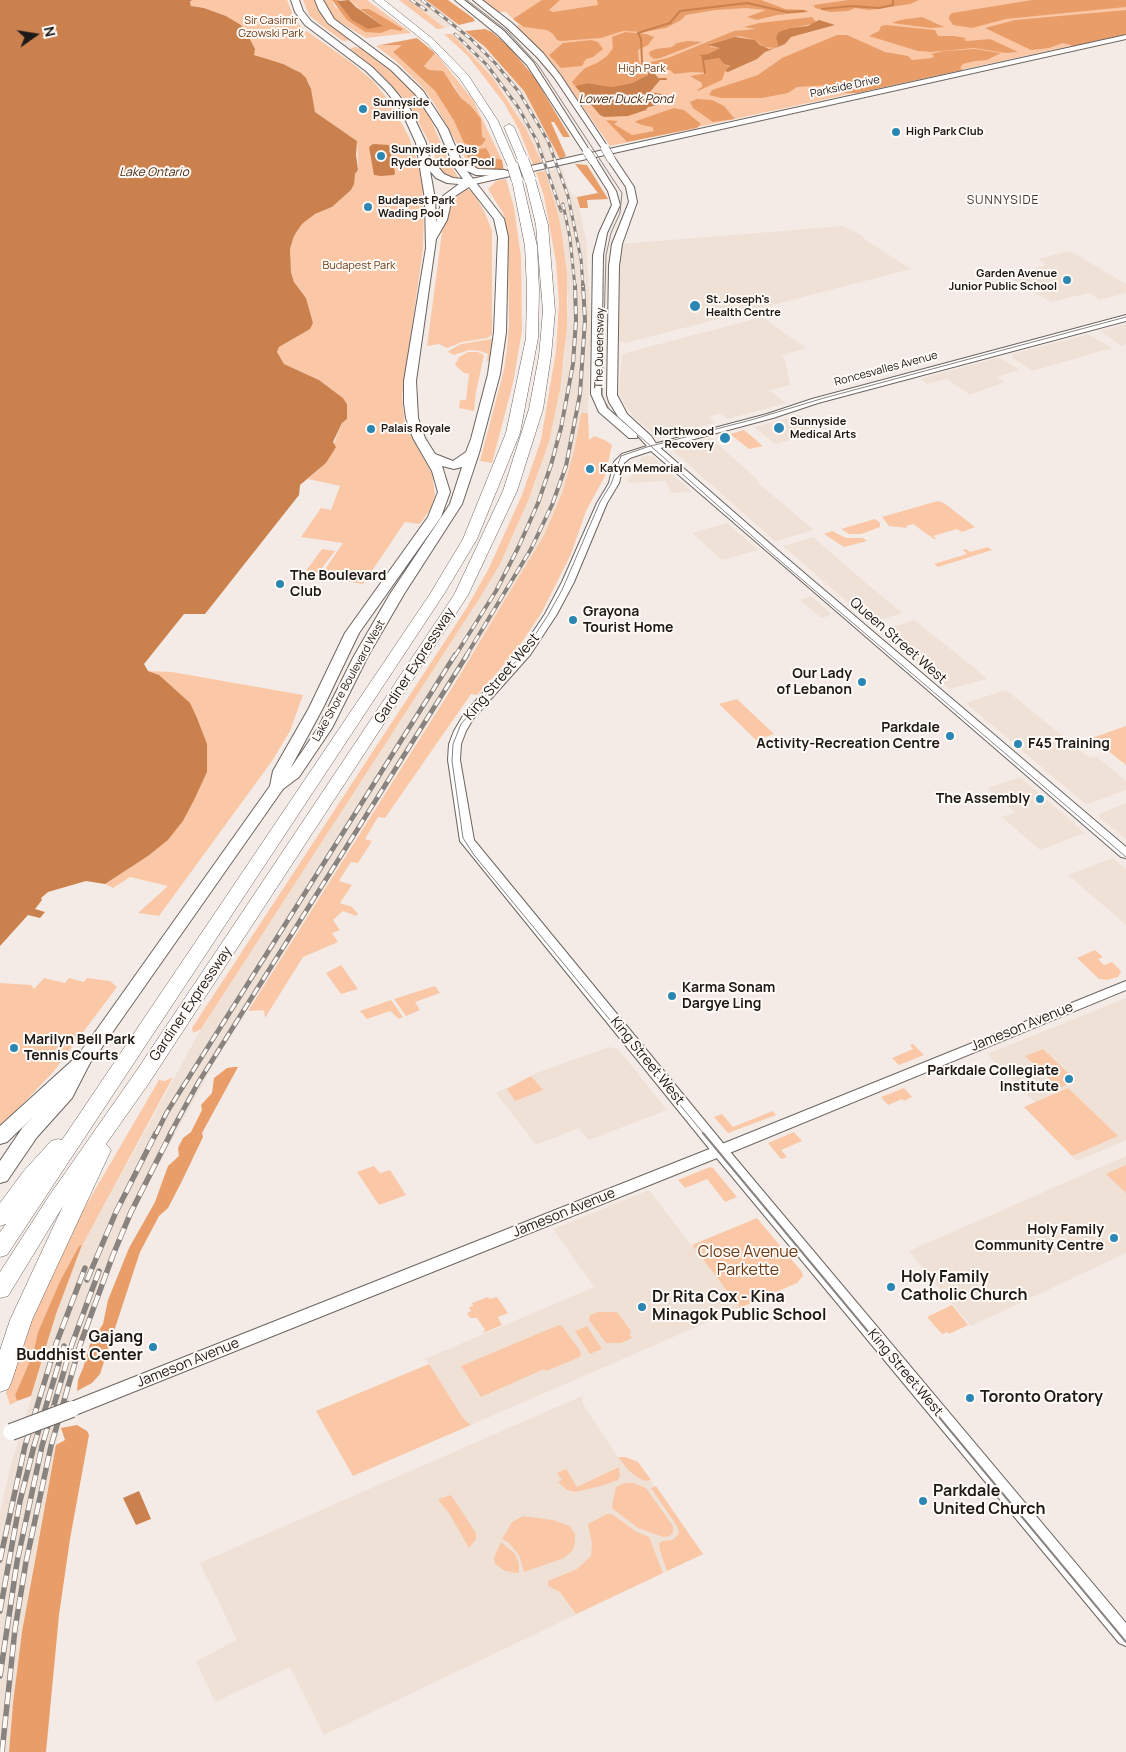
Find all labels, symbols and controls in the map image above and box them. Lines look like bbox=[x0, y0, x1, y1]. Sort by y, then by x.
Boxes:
north arrow bbox=[10, 10, 60, 60]
park label: Sir Casimir Gzowski Park bbox=[238, 14, 304, 40]
text: N bbox=[40, 24, 60, 39]
park label: High Park bbox=[618, 62, 666, 76]
street label: Parkside Drive bbox=[809, 73, 881, 101]
water label: Lower Duck Pond bbox=[579, 93, 673, 107]
place label: Sunnyside Pavillion bbox=[373, 96, 429, 122]
marker: Sunnyside Pavillion bbox=[357, 103, 369, 115]
place label: High Park Club bbox=[906, 125, 983, 139]
marker: High Park Club bbox=[890, 126, 902, 138]
place label: Sunnyside - Gus Ryder Outdoor Pool bbox=[391, 143, 494, 169]
marker: Sunnyside - Gus Ryder Outdoor Pool bbox=[375, 150, 387, 162]
water label: Lake Ontario bbox=[119, 166, 189, 180]
place label: Budapest Park Wading Pool bbox=[378, 194, 455, 220]
district label: SUNNYSIDE bbox=[966, 194, 1040, 208]
marker: Budapest Park Wading Pool bbox=[362, 201, 374, 213]
park label: Budapest Park bbox=[322, 259, 396, 273]
place label: Garden Avenue Junior Public School bbox=[949, 267, 1057, 293]
marker: Garden Avenue Junior Public School bbox=[1061, 274, 1073, 286]
place label: St. Joseph's Health Centre bbox=[706, 293, 781, 319]
marker: St. Joseph's Health Centre bbox=[688, 299, 702, 313]
street label: The Queensway bbox=[593, 308, 607, 388]
street label: Roncesvalles Avenue bbox=[833, 349, 939, 389]
place label: Sunnyside Medical Arts bbox=[790, 415, 856, 441]
marker: Sunnyside Medical Arts bbox=[772, 421, 786, 435]
place label: Palais Royale bbox=[381, 422, 451, 436]
marker: Palais Royale bbox=[365, 423, 377, 435]
place label: Northwood Recovery bbox=[654, 425, 714, 451]
marker: Northwood Recovery bbox=[718, 431, 732, 445]
place label: Katyn Memorial bbox=[600, 462, 683, 476]
marker: Katyn Memorial bbox=[584, 463, 596, 475]
place label: The Boulevard Club bbox=[290, 568, 386, 600]
marker: The Boulevard Club bbox=[274, 578, 286, 590]
street label: Queen Street West bbox=[846, 594, 950, 688]
place label: Grayona Tourist Home bbox=[583, 604, 673, 636]
street label: Gardiner Expressway bbox=[371, 605, 459, 727]
marker: Grayona Tourist Home bbox=[567, 614, 579, 626]
street label: Lake Shore Boulevard West bbox=[310, 618, 388, 744]
street label: King Street West bbox=[461, 630, 543, 724]
place label: Our Lady of Lebanon bbox=[777, 666, 852, 699]
marker: Our Lady of Lebanon bbox=[856, 676, 868, 688]
place label: Parkdale Activity-Recreation Centre bbox=[756, 720, 940, 752]
marker: Parkdale Activity-Recreation Centre bbox=[944, 730, 956, 742]
place label: F45 Training bbox=[1028, 736, 1110, 752]
marker: F45 Training bbox=[1012, 738, 1024, 750]
place label: The Assembly bbox=[936, 791, 1030, 807]
marker: The Assembly bbox=[1034, 793, 1046, 805]
street label: Gardiner Expressway bbox=[146, 943, 236, 1065]
place label: Karma Sonam Dargye Ling bbox=[682, 980, 775, 1012]
marker: Karma Sonam Dargye Ling bbox=[666, 990, 678, 1002]
street label: Jameson Avenue bbox=[968, 999, 1076, 1055]
street label: King Street West bbox=[606, 1014, 688, 1108]
place label: Marilyn Bell Park Tennis Courts bbox=[24, 1032, 135, 1064]
marker: Marilyn Bell Park Tennis Courts bbox=[8, 1042, 20, 1054]
place label: Parkdale Collegiate Institute bbox=[927, 1063, 1059, 1096]
marker: Parkdale Collegiate Institute bbox=[1063, 1073, 1075, 1085]
street label: Jameson Avenue bbox=[510, 1185, 618, 1241]
place label: Holy Family Community Centre bbox=[975, 1222, 1104, 1254]
marker: Holy Family Community Centre bbox=[1108, 1232, 1120, 1244]
park label: Close Avenue Parkette bbox=[698, 1243, 798, 1281]
place label: Holy Family Catholic Church bbox=[901, 1268, 1028, 1306]
marker: Holy Family Catholic Church bbox=[885, 1281, 897, 1293]
place label: Dr Rita Cox - Kina Minagok Public School bbox=[652, 1288, 826, 1326]
marker: Dr Rita Cox - Kina Minagok Public School bbox=[636, 1301, 648, 1313]
street label: King Street West bbox=[864, 1326, 946, 1420]
place label: Gajang Buddhist Center bbox=[16, 1328, 143, 1366]
street label: Jameson Avenue bbox=[134, 1335, 242, 1391]
marker: Gajang Buddhist Center bbox=[147, 1341, 159, 1353]
place label: Toronto Oratory bbox=[980, 1388, 1103, 1408]
marker: Toronto Oratory bbox=[964, 1392, 976, 1404]
place label: Parkdale United Church bbox=[933, 1482, 1045, 1520]
marker: Parkdale United Church bbox=[917, 1495, 929, 1507]

